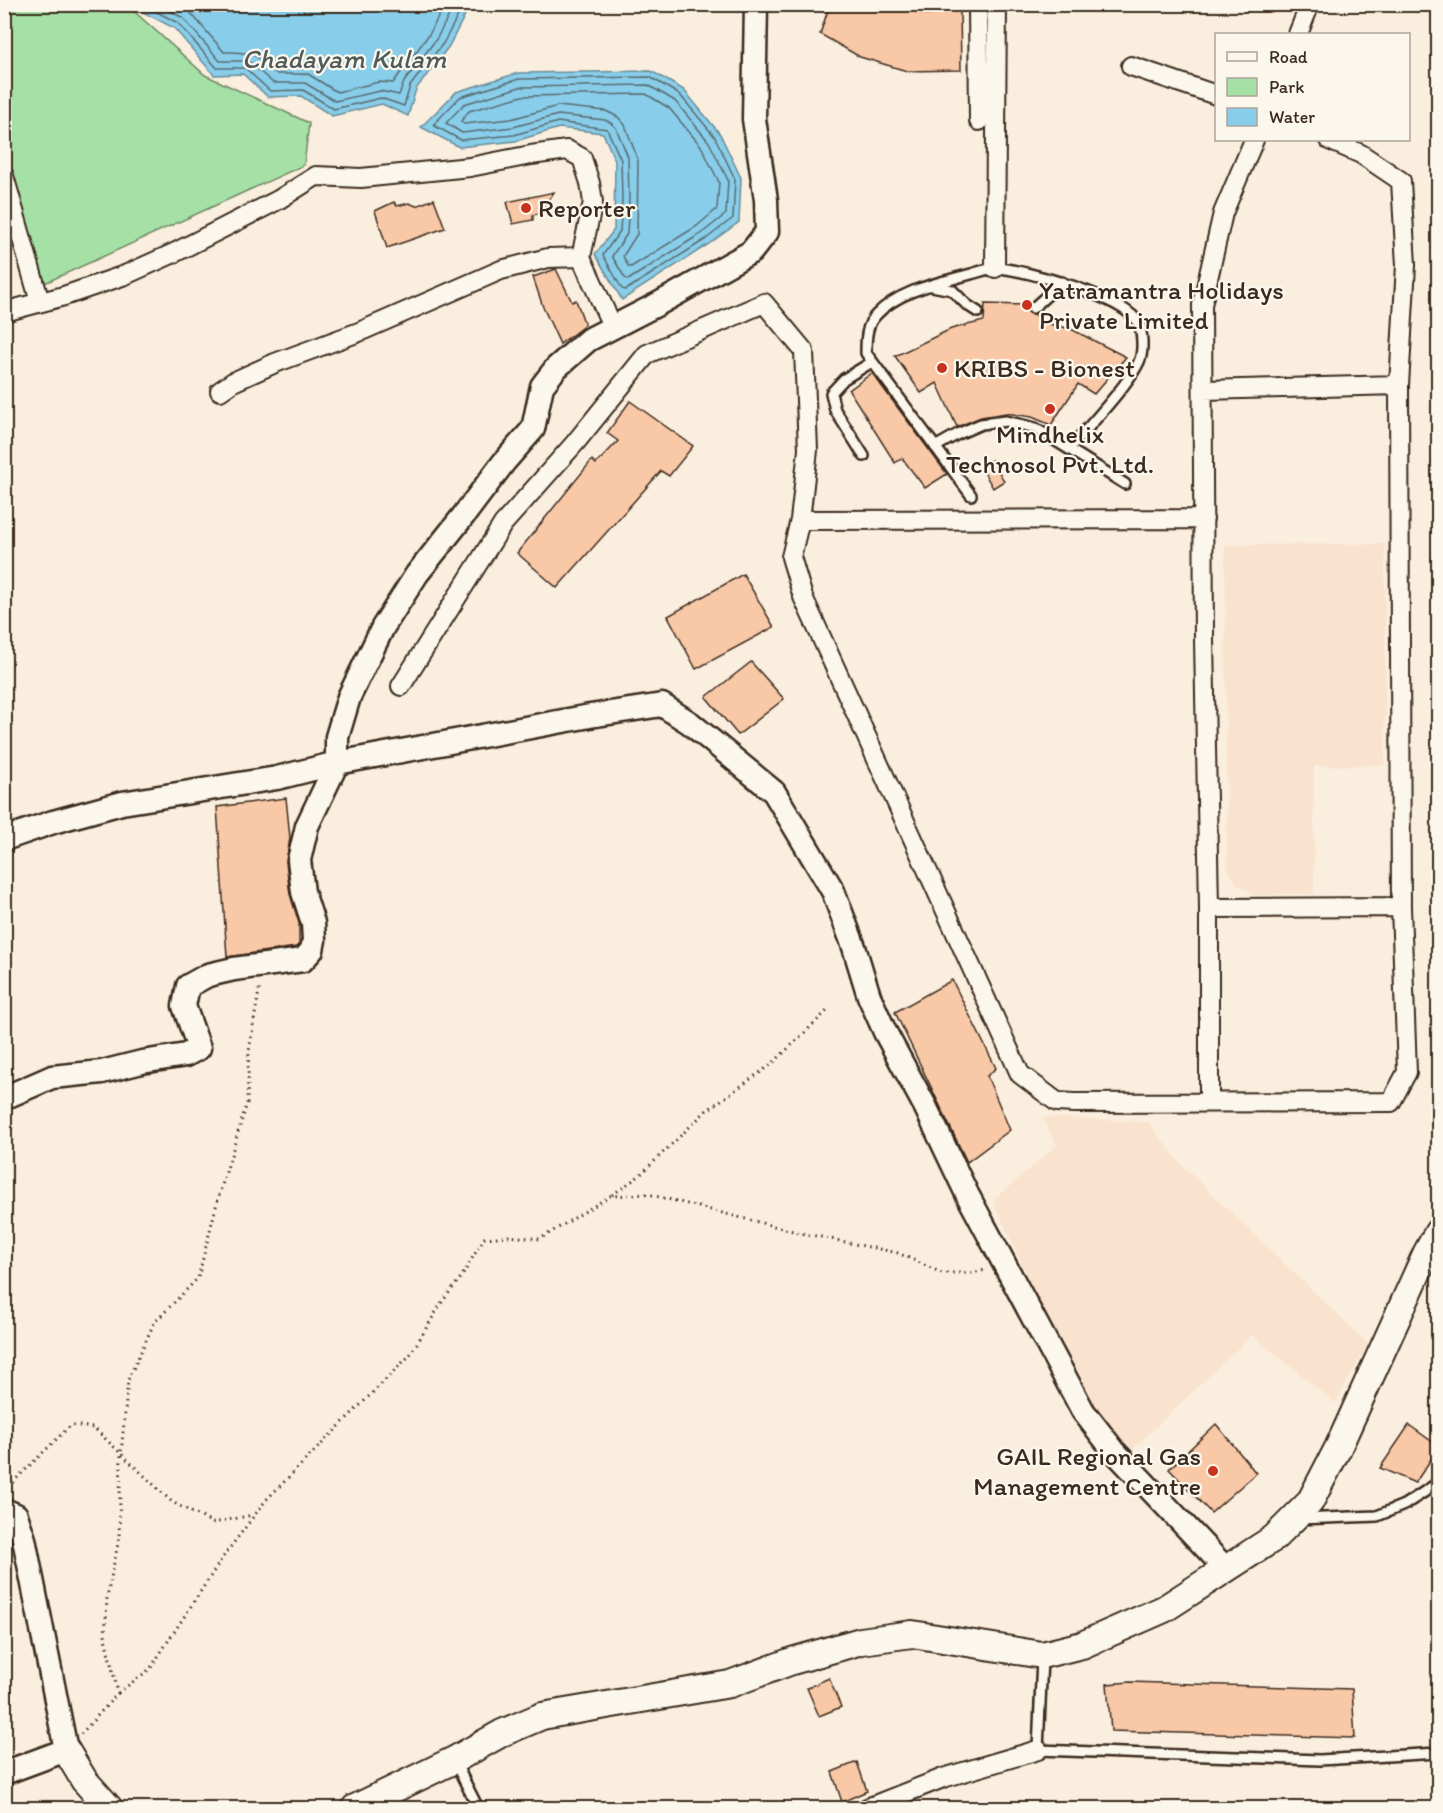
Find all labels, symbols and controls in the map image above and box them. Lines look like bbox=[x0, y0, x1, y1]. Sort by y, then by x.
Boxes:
legend bbox=[1215, 33, 1410, 141]
water label: Chadayam Kulam bbox=[242, 42, 447, 75]
text: Road bbox=[1269, 46, 1308, 68]
text: Park bbox=[1269, 76, 1304, 98]
text: Water bbox=[1269, 106, 1315, 128]
place label: Reporter bbox=[538, 192, 636, 224]
marker: Reporter bbox=[519, 201, 533, 215]
place label: Yatramantra Holidays Private Limited bbox=[1039, 274, 1284, 336]
marker: Yatramantra Holidays Private Limited bbox=[1020, 298, 1034, 312]
place label: KRIBS - Bionest bbox=[954, 352, 1135, 384]
marker: KRIBS - Bionest bbox=[935, 361, 949, 375]
marker: Mindhelix Technosol Pvt. Ltd. bbox=[1043, 402, 1057, 416]
place label: Mindhelix Technosol Pvt. Ltd. bbox=[946, 418, 1154, 480]
place label: GAIL Regional Gas Management Centre bbox=[973, 1440, 1201, 1502]
marker: GAIL Regional Gas Management Centre bbox=[1206, 1464, 1220, 1478]

